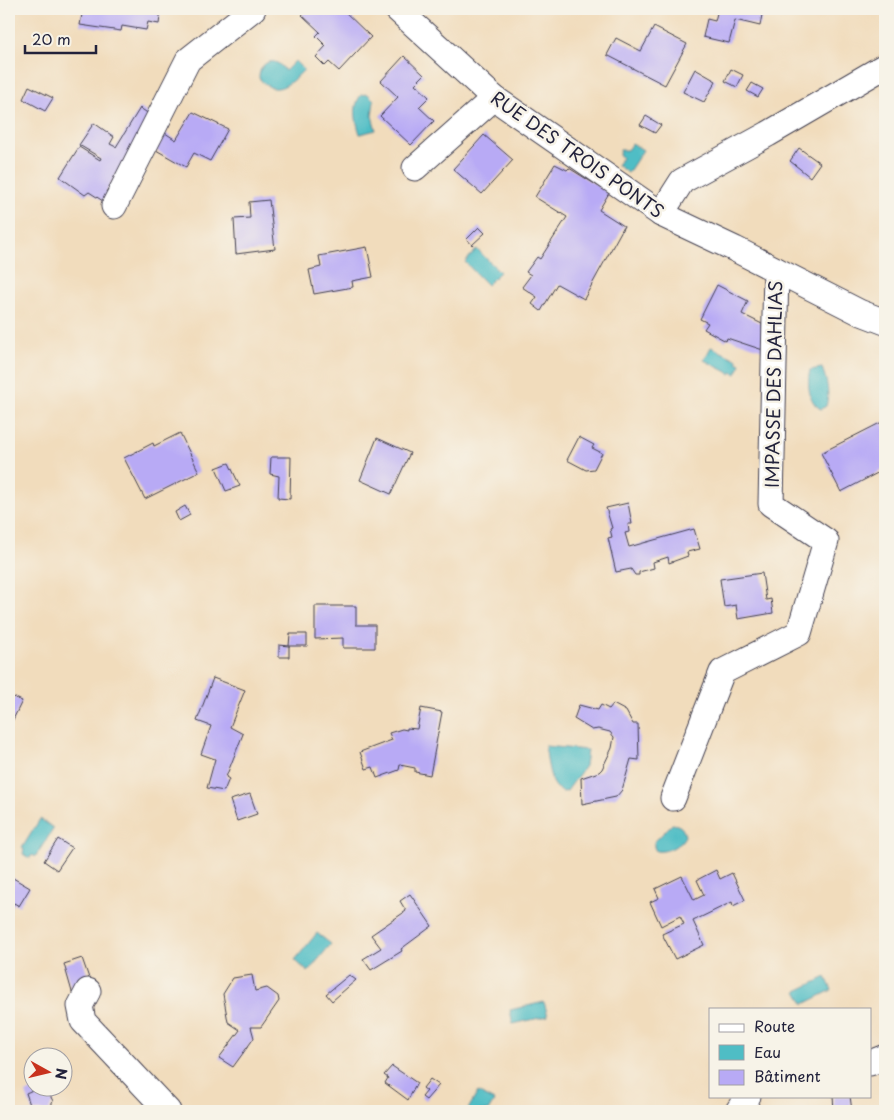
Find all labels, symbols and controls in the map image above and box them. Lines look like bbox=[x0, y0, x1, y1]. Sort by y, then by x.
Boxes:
scale bar bbox=[25, 22, 96, 54]
text: 20 m bbox=[32, 27, 71, 50]
street label: RUE DES TROIS PONTS bbox=[486, 84, 670, 224]
street label: IMPASSE DES DAHLIAS bbox=[758, 280, 788, 488]
legend bbox=[709, 1008, 872, 1098]
text: Route bbox=[754, 1014, 795, 1037]
text: Eau bbox=[754, 1040, 781, 1063]
north arrow bbox=[22, 1048, 72, 1098]
text: Bâtiment bbox=[754, 1064, 821, 1087]
text: N bbox=[50, 1067, 73, 1081]

